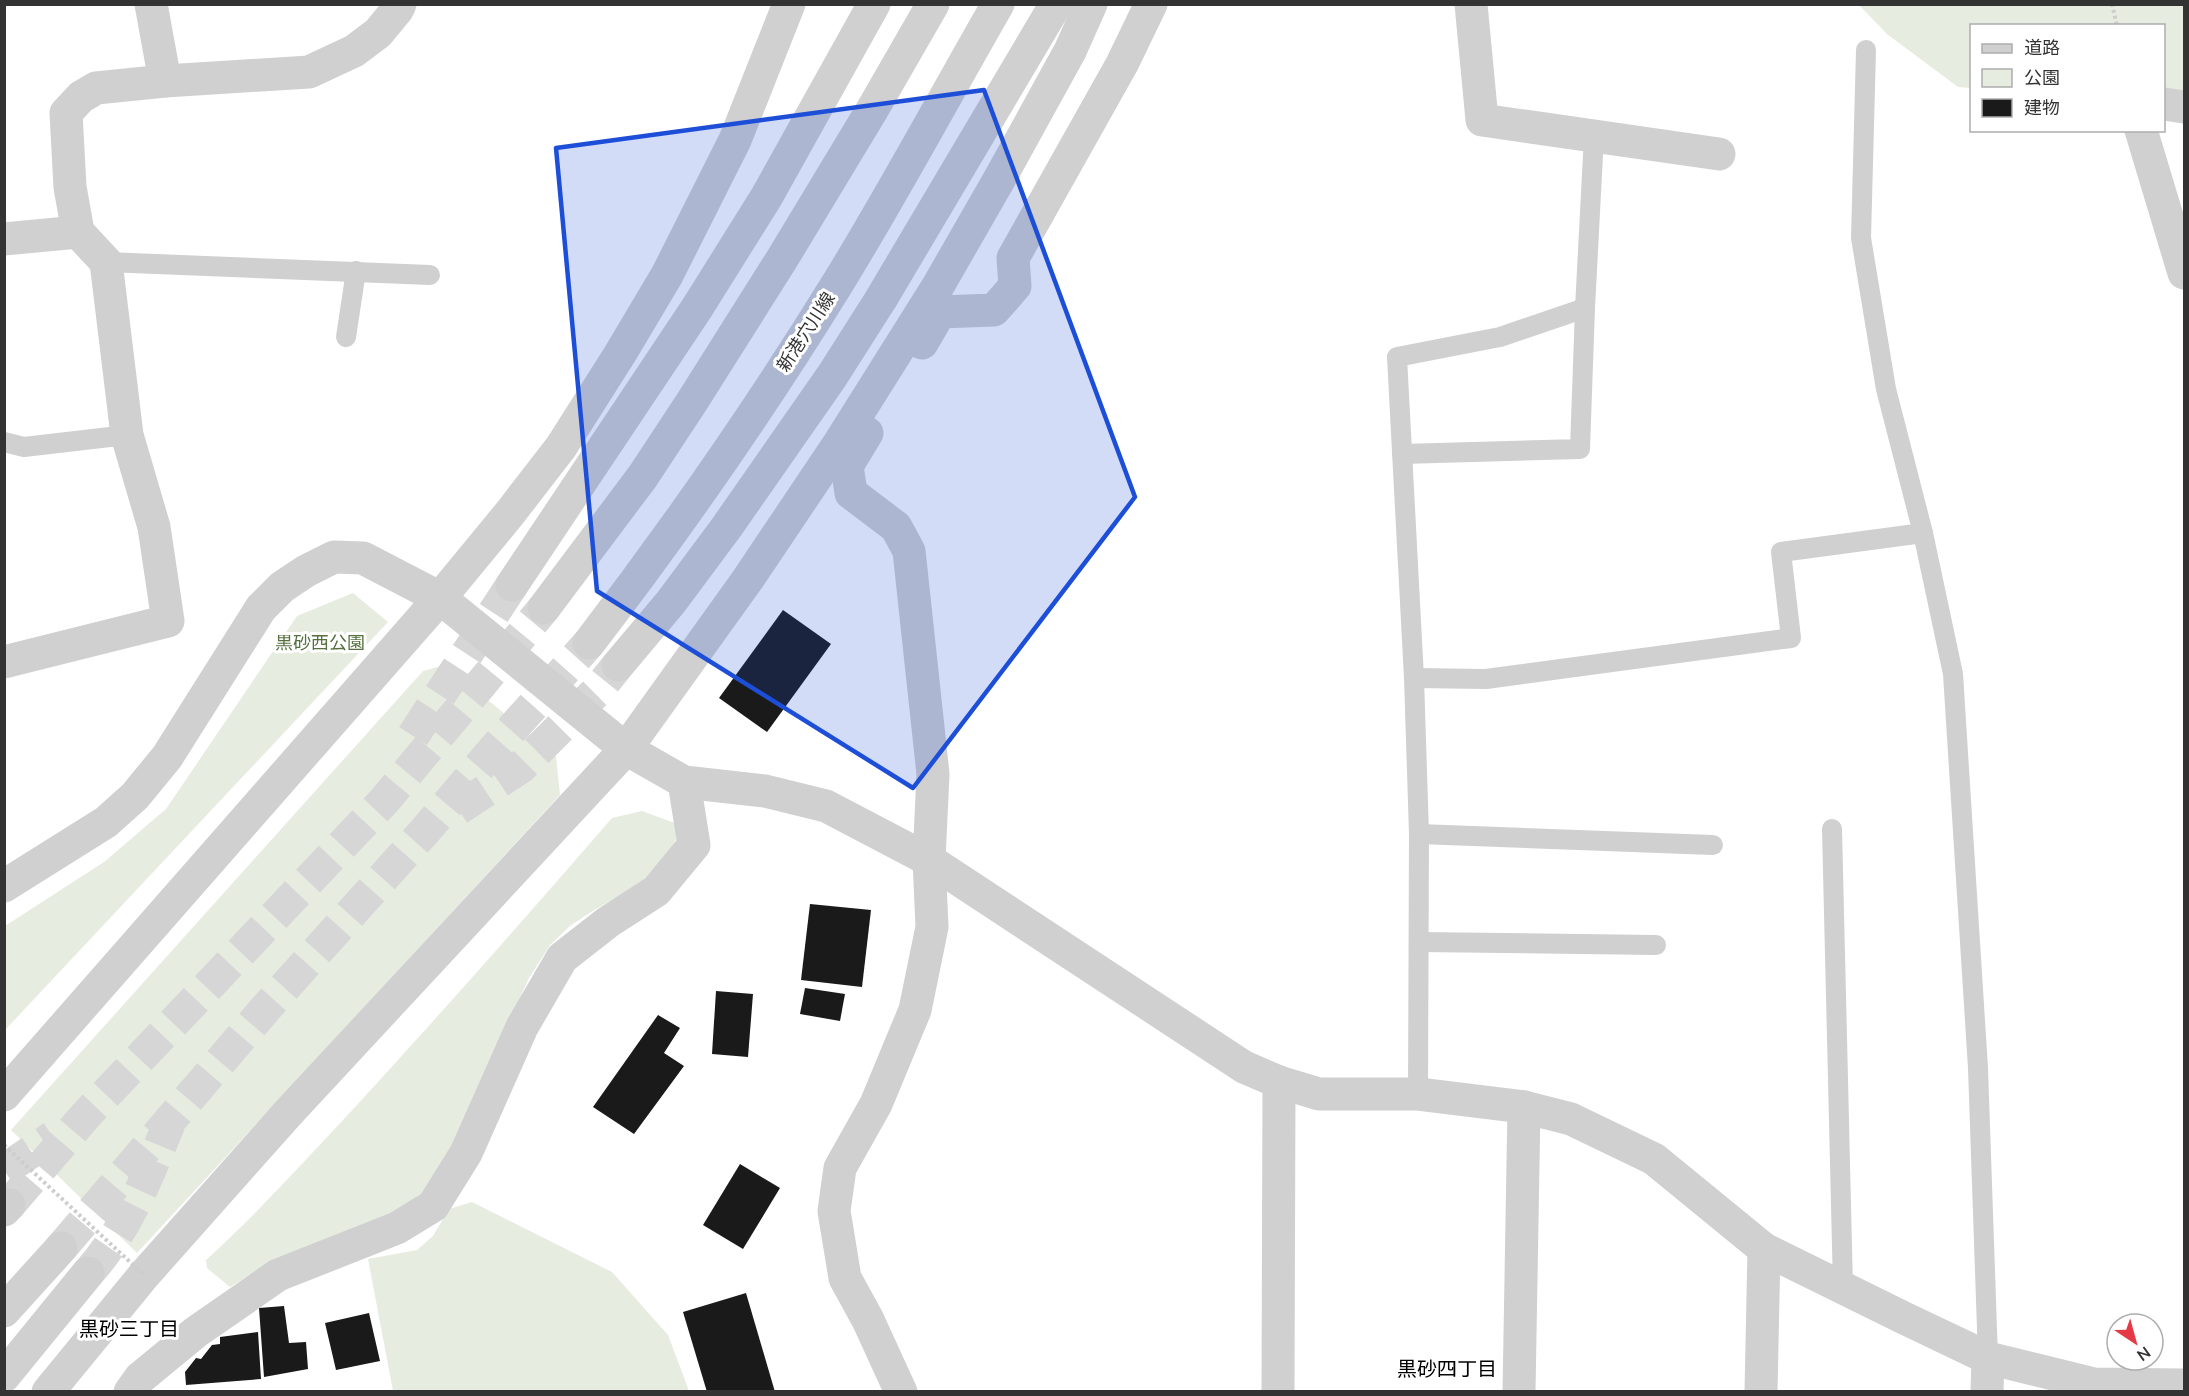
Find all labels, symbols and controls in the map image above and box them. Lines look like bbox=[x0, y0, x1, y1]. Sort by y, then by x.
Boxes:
legend bbox=[1970, 24, 2165, 132]
text: 道路 bbox=[2024, 36, 2060, 60]
text: 公園 bbox=[2024, 66, 2060, 90]
text: 建物 bbox=[2024, 96, 2060, 120]
street label: 新港穴川線 bbox=[771, 288, 841, 376]
park label: 黒砂西公園 bbox=[275, 631, 365, 655]
north arrow bbox=[2105, 1312, 2165, 1372]
district label: 黒砂三丁目 bbox=[79, 1316, 179, 1343]
text: N bbox=[2132, 1341, 2155, 1366]
district label: 黒砂四丁目 bbox=[1397, 1356, 1497, 1383]

